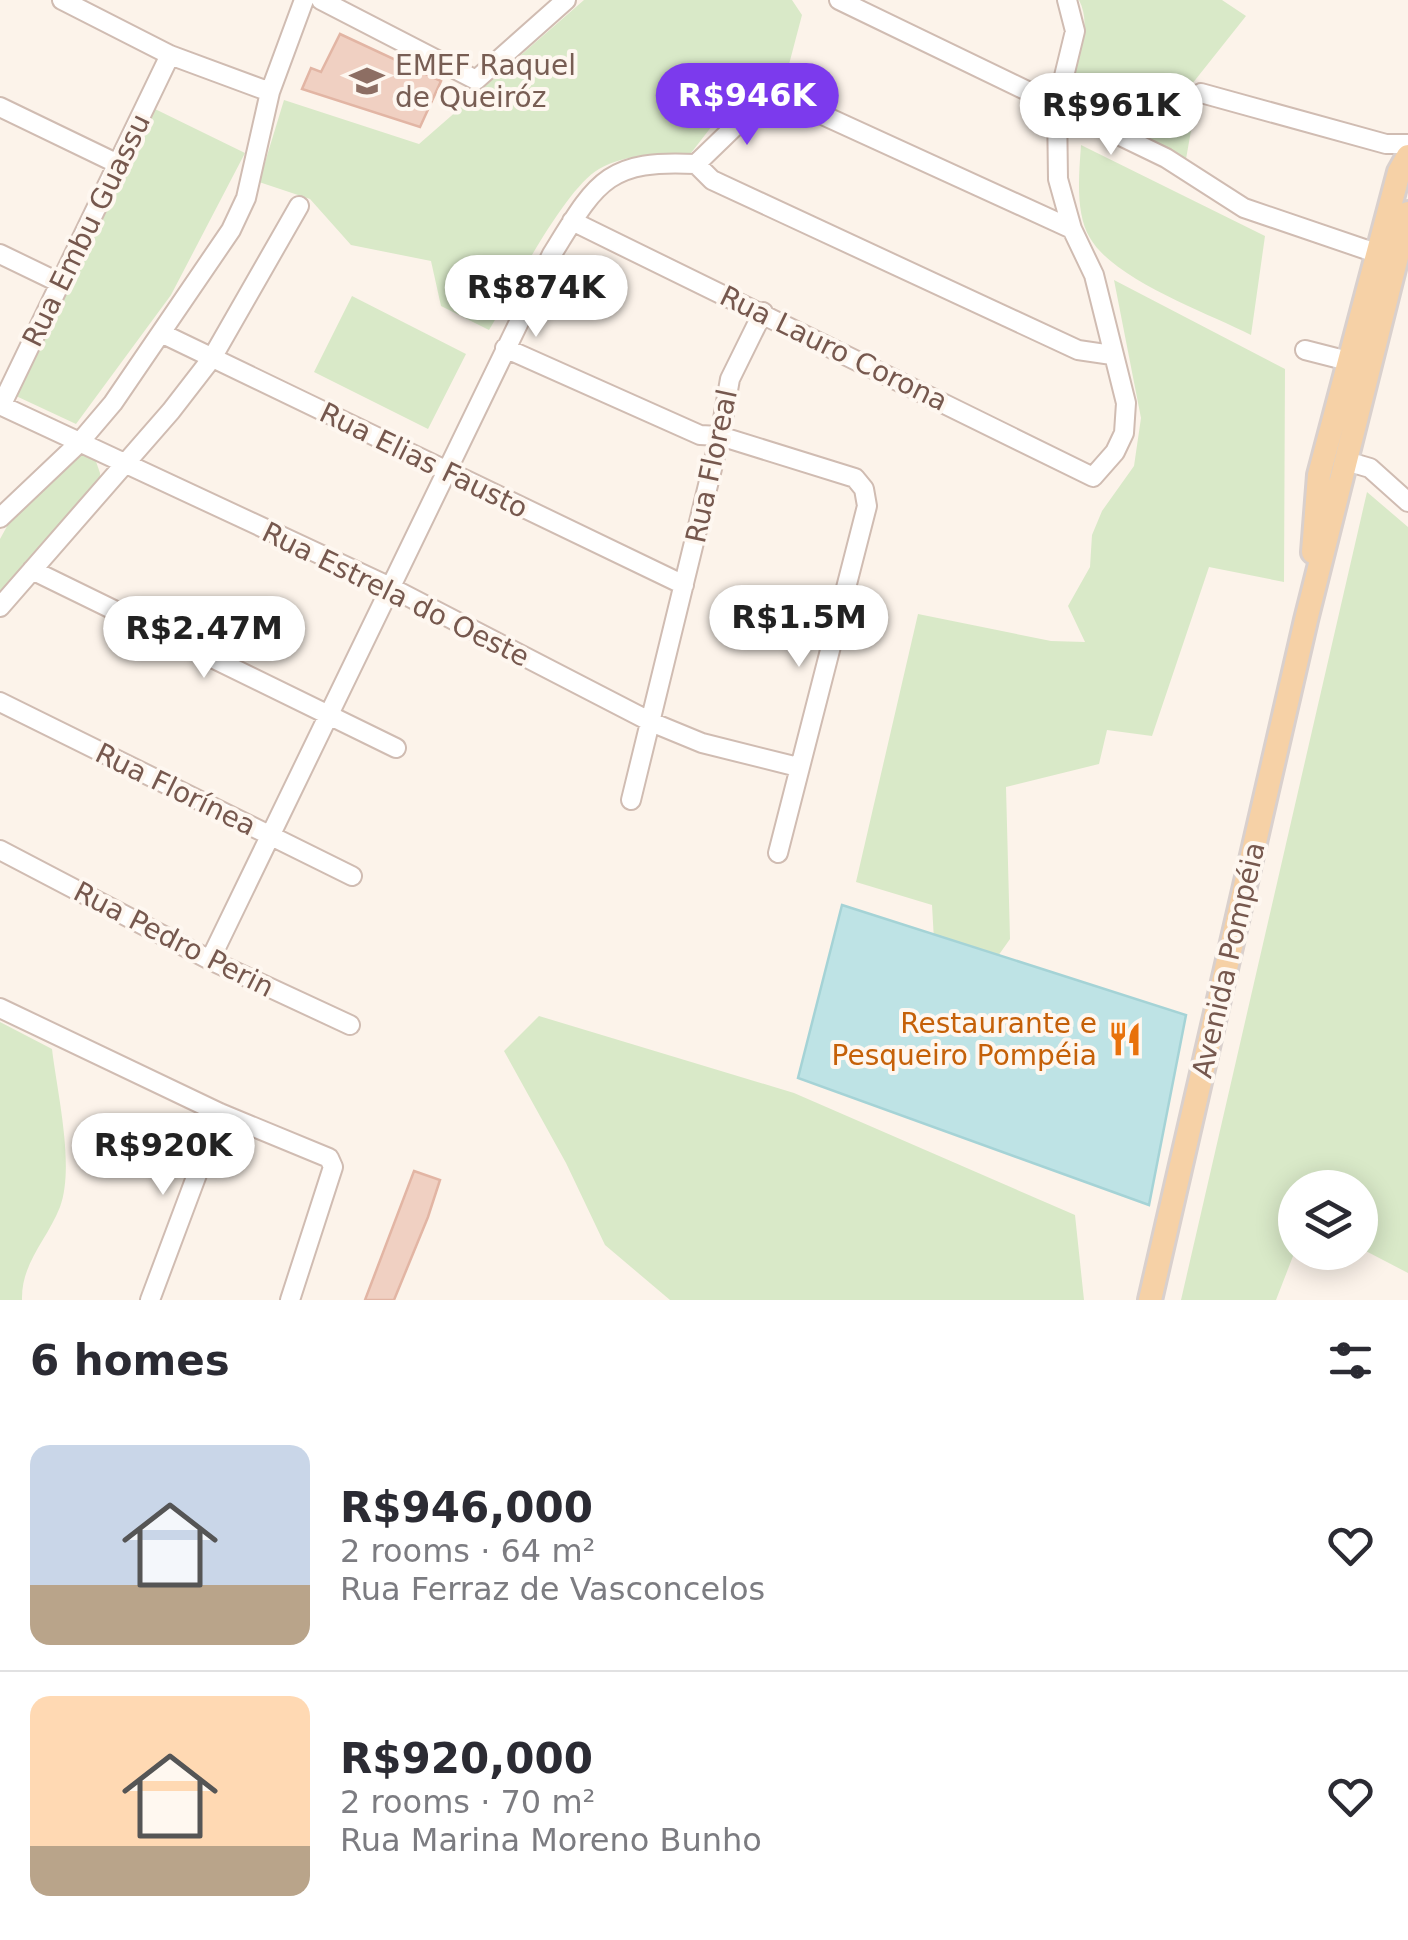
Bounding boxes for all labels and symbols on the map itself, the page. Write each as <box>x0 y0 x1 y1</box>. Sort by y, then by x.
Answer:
place label: EMEF Raquel de Queiróz <box>395 49 576 114</box>
school or university icon: EMEF Raquel de Queiróz <box>348 62 386 100</box>
pin: R$946K <box>666 63 828 148</box>
pin: R$961K <box>1030 73 1192 158</box>
street label: Rua Embu Guassu <box>16 108 157 352</box>
pin: R$874K <box>455 255 617 340</box>
street label: Rua Lauro Corona <box>715 279 953 418</box>
street label: Rua Floreal <box>679 386 744 546</box>
street label: Rua Elias Fausto <box>315 396 533 525</box>
street label: Rua Estrela do Oeste <box>257 515 535 674</box>
pin: R$1.5M <box>718 585 880 670</box>
pin: R$2.47M <box>112 596 296 681</box>
street label: Rua Florínea <box>90 736 261 843</box>
street label: Avenida Pompéia <box>1185 839 1272 1081</box>
street label: Rua Pedro Perin <box>68 875 279 1004</box>
place label: Restaurante e Pesqueiro Pompéia <box>832 1007 1097 1072</box>
restaurant icon: Restaurante e Pesqueiro Pompéia <box>1106 1020 1144 1058</box>
pin: R$920K <box>82 1113 244 1198</box>

